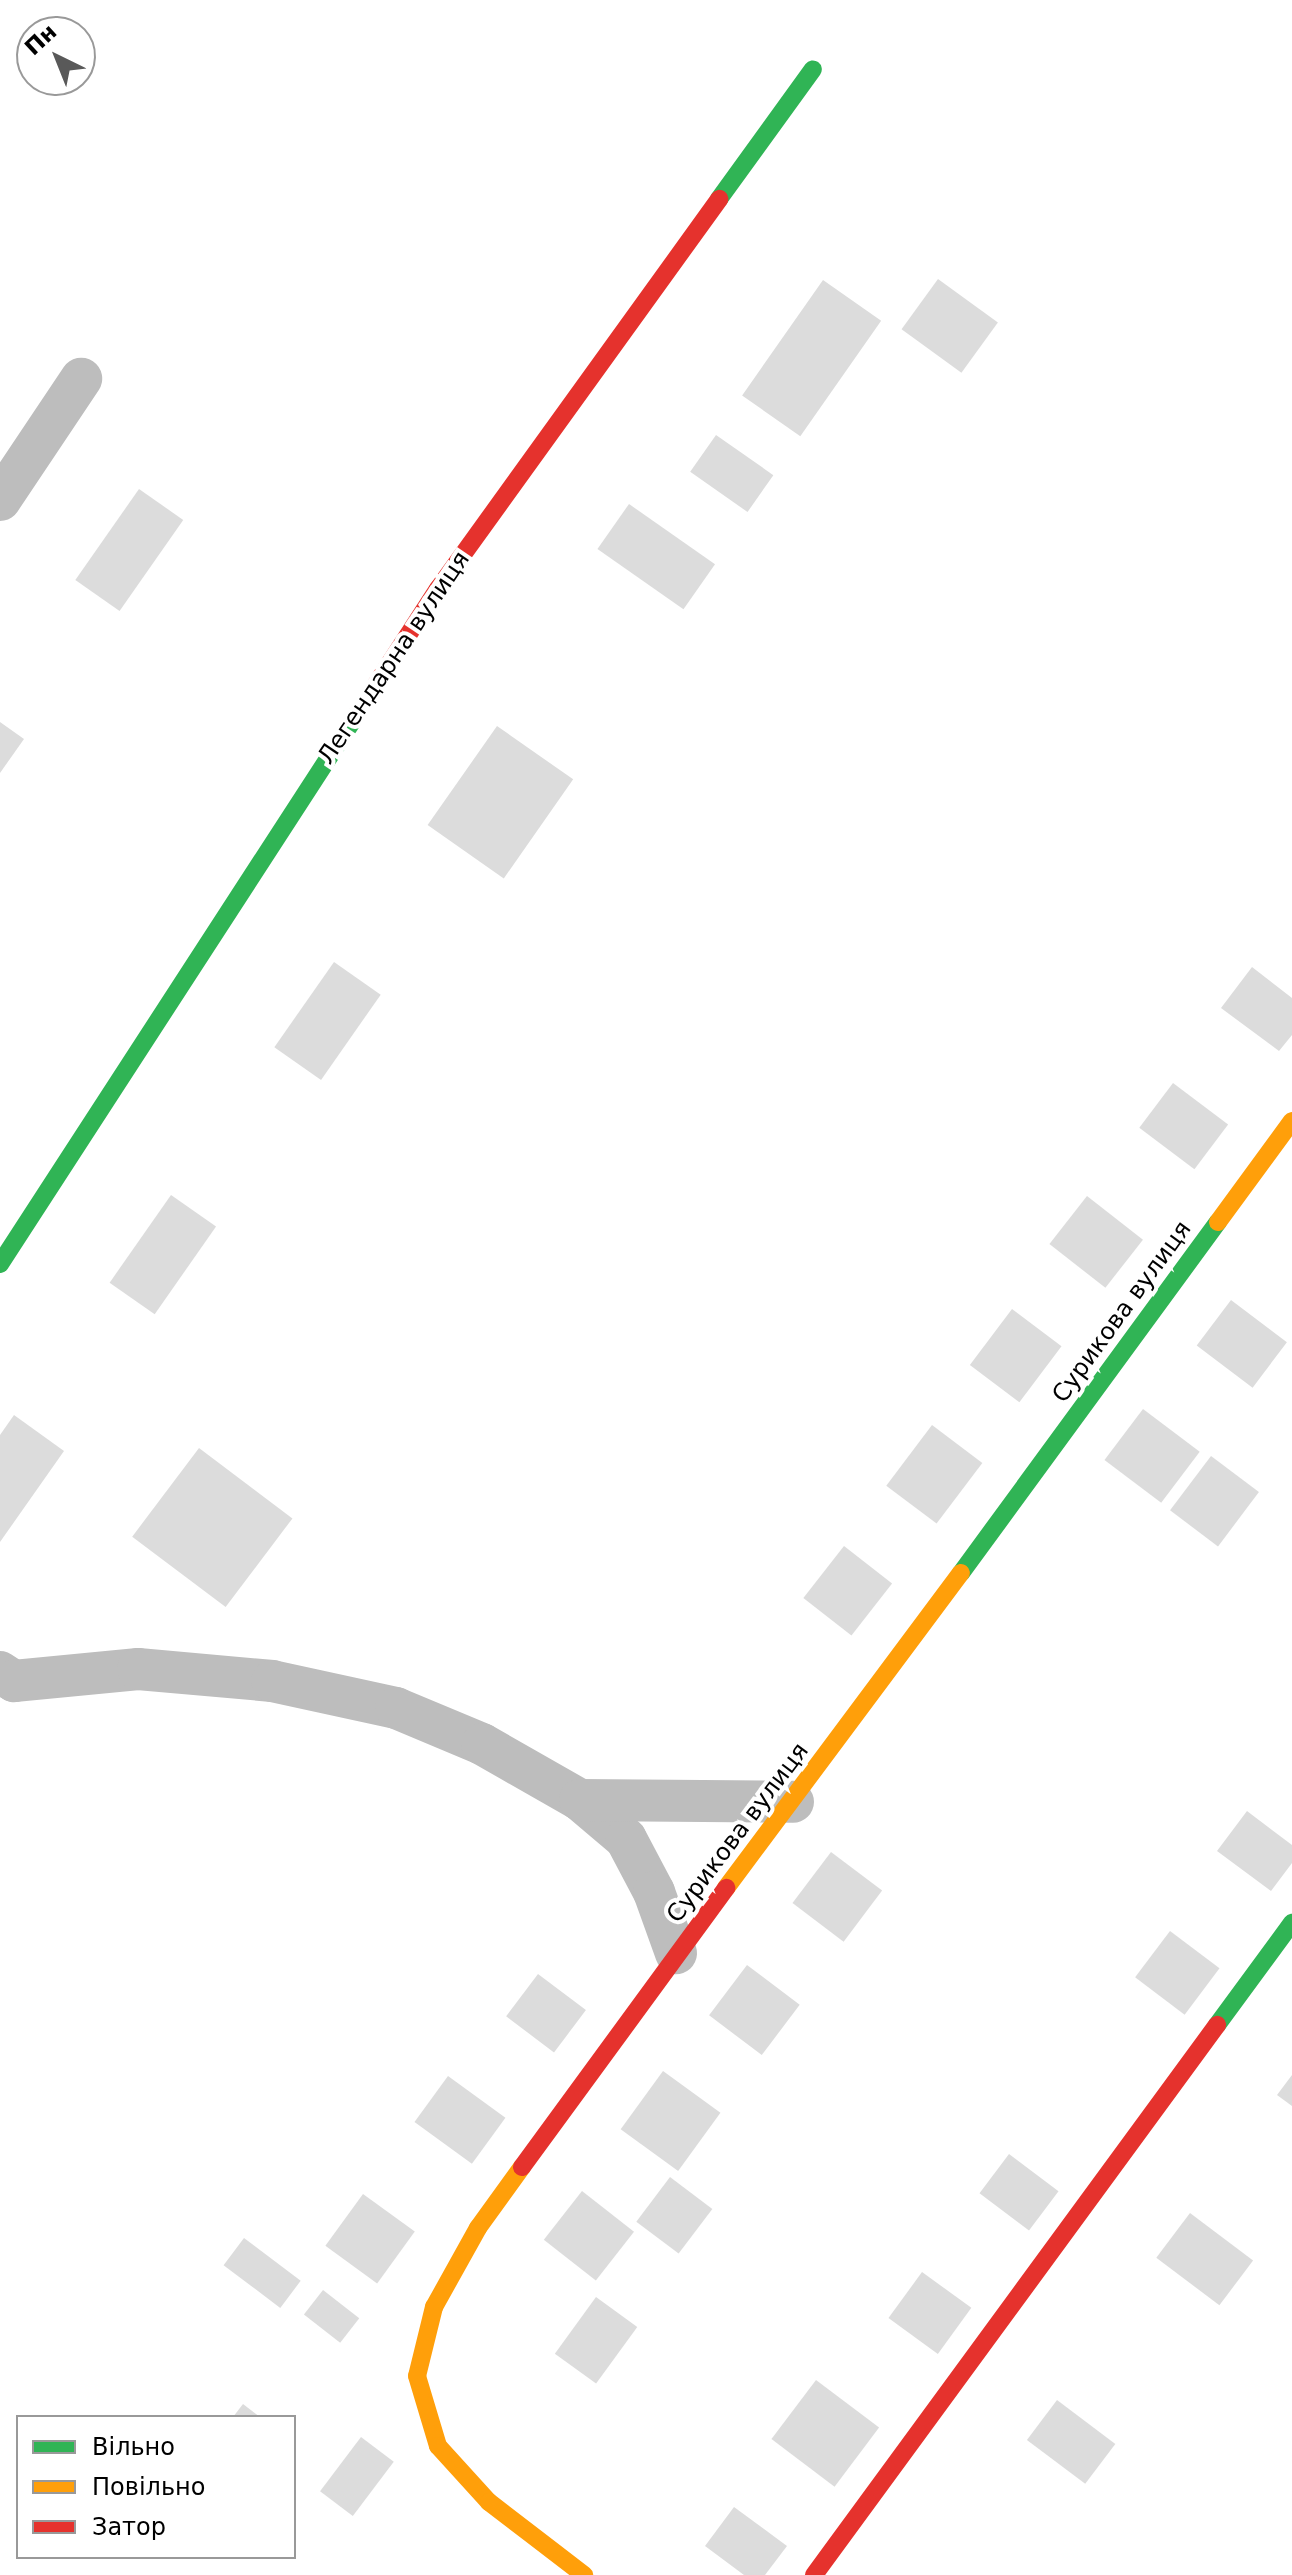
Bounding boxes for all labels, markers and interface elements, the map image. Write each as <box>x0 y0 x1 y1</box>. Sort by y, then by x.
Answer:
north arrow <box>16 16 96 96</box>
text: Пн <box>20 19 61 60</box>
street label: Легендарна вулиця <box>312 546 476 770</box>
street label: Сурикова вулиця <box>1046 1216 1198 1408</box>
street label: Сурикова вулиця <box>661 1737 815 1929</box>
legend <box>16 2415 296 2559</box>
text: Вільно <box>92 2433 175 2461</box>
text: Повільно <box>92 2473 205 2501</box>
text: Затор <box>92 2513 166 2541</box>

